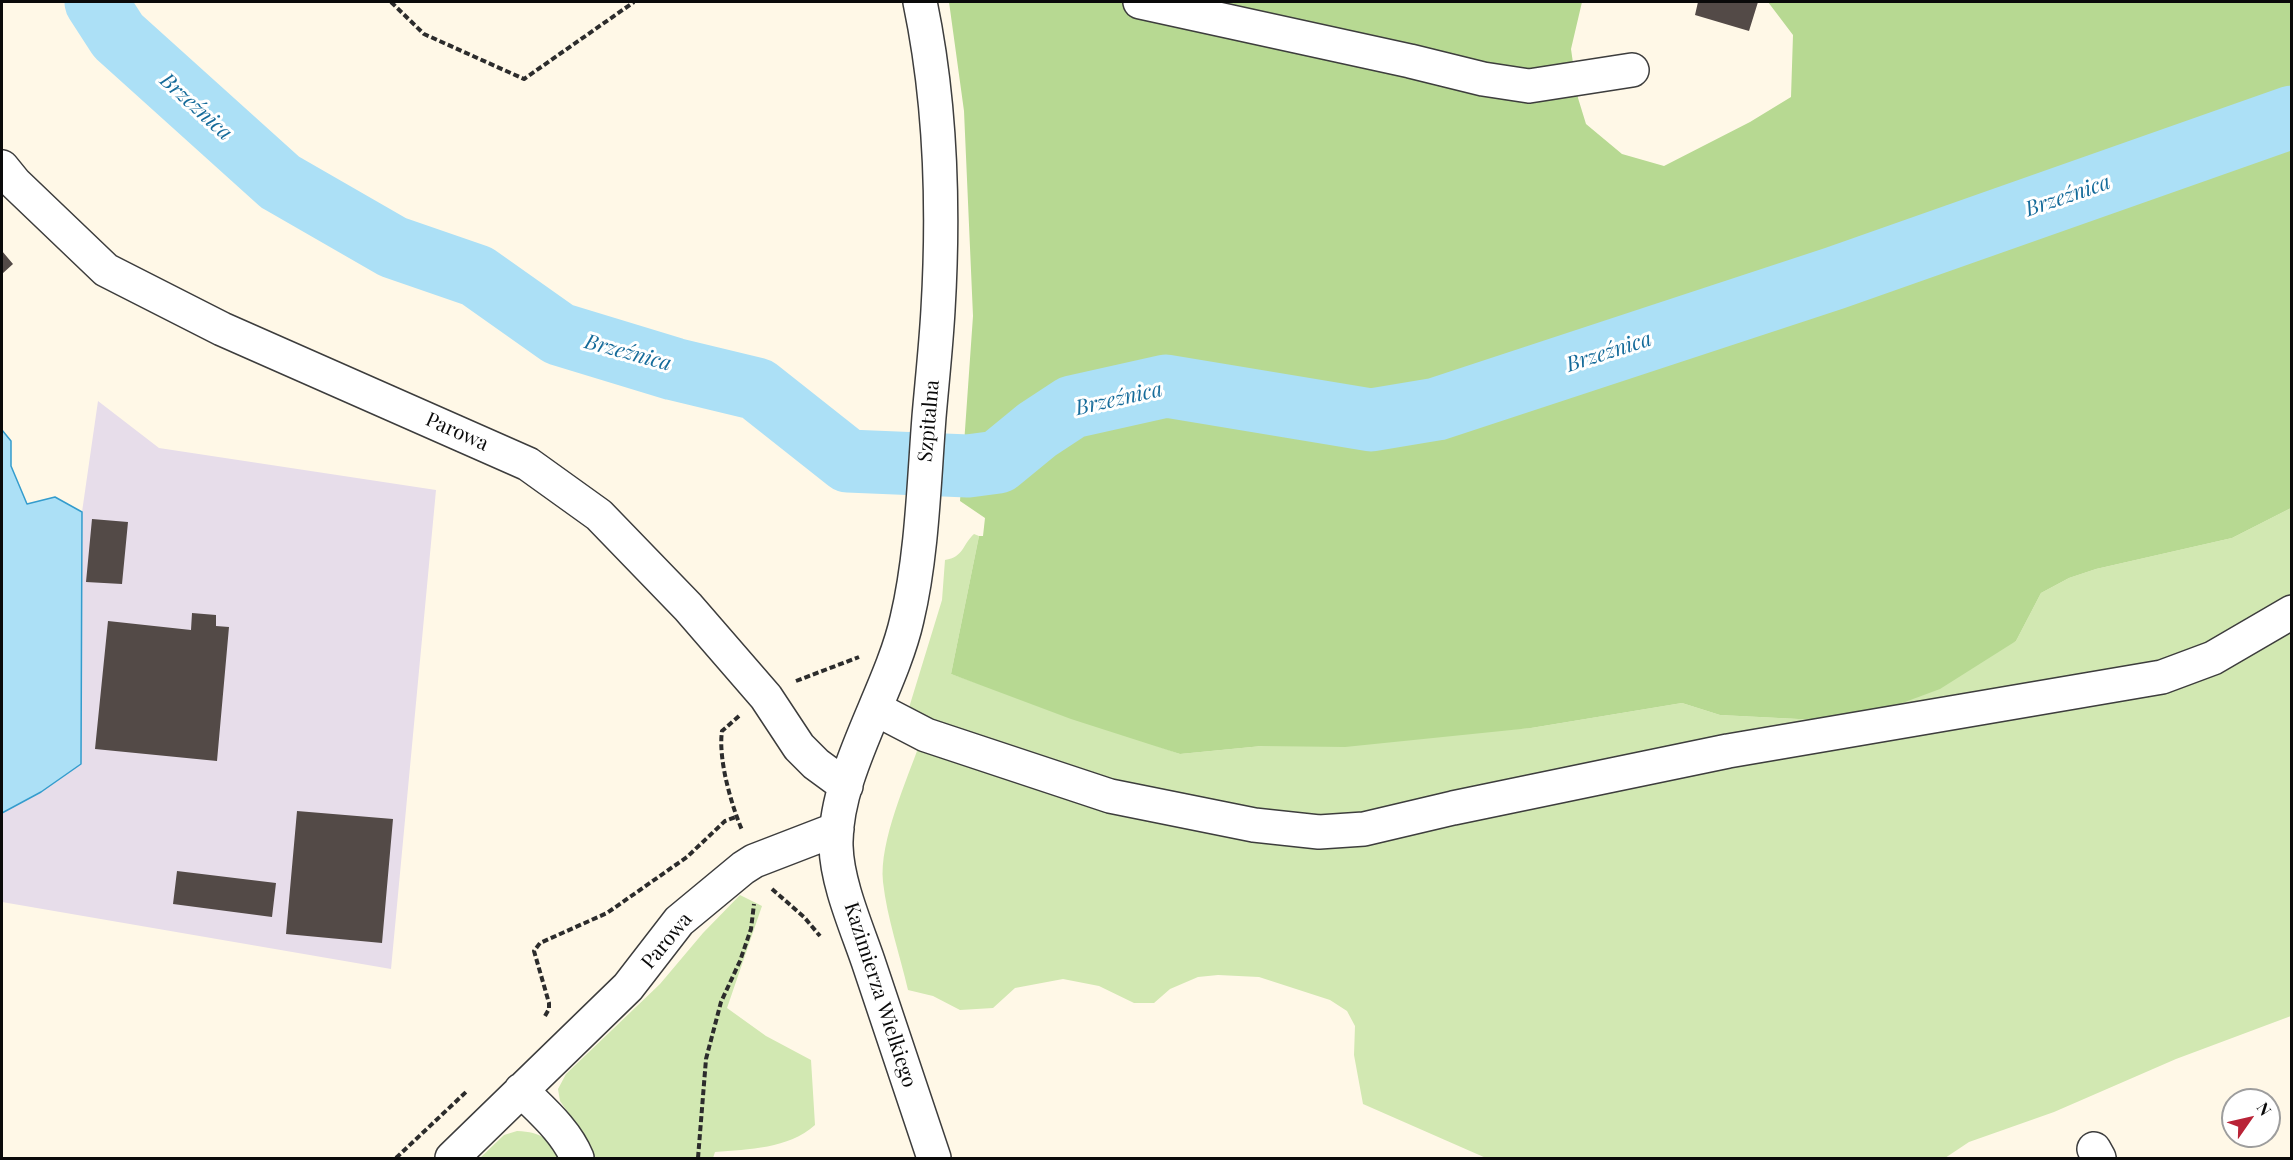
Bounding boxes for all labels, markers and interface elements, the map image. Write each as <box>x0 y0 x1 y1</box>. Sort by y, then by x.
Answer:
water label: Brzeźnica <box>155 68 237 146</box>
water label: Brzeźnica <box>2022 170 2114 222</box>
water label: Brzeźnica <box>1563 326 1655 378</box>
water label: Brzeźnica <box>582 329 674 377</box>
water label: Brzeźnica <box>1073 377 1165 421</box>
street label: Szpitalna <box>913 379 945 463</box>
street label: Parowa <box>422 408 492 456</box>
street label: Kazimierza Wielkiego <box>839 899 921 1091</box>
street label: Parowa <box>637 908 697 974</box>
north arrow <box>2221 1088 2281 1148</box>
text: N <box>2253 1098 2277 1119</box>

